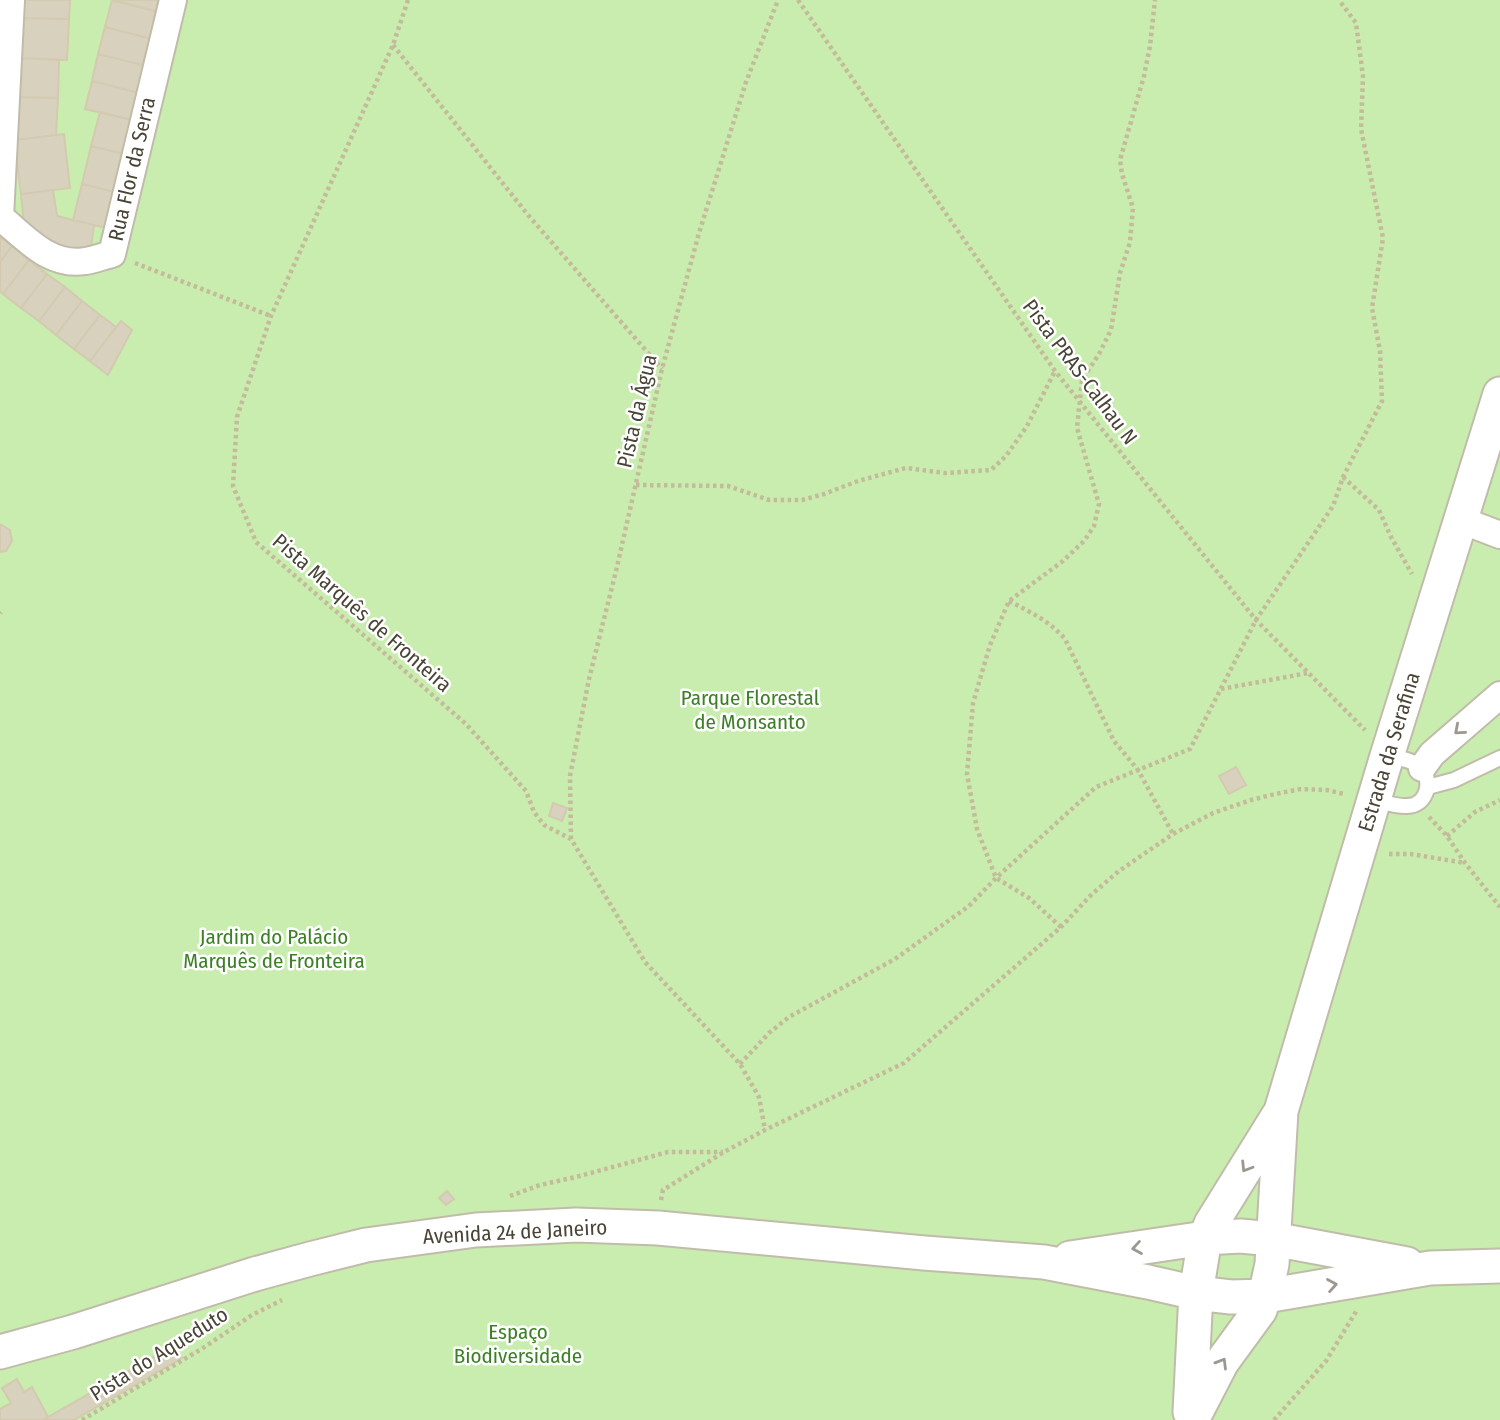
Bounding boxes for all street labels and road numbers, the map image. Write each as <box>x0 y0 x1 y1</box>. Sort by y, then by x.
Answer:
street label: Rua Flor da Serra <box>103 94 161 244</box>
street label: Pista PRAS-Calhau N <box>1017 294 1143 450</box>
street label: Pista da Água <box>611 352 663 470</box>
street label: Pista Marquês de Fronteira <box>267 528 457 698</box>
street label: Estrada da Serafina <box>1352 669 1426 835</box>
street label: Avenida 24 de Janeiro <box>422 1214 608 1250</box>
street label: Pista do Aqueduto <box>85 1301 233 1407</box>

